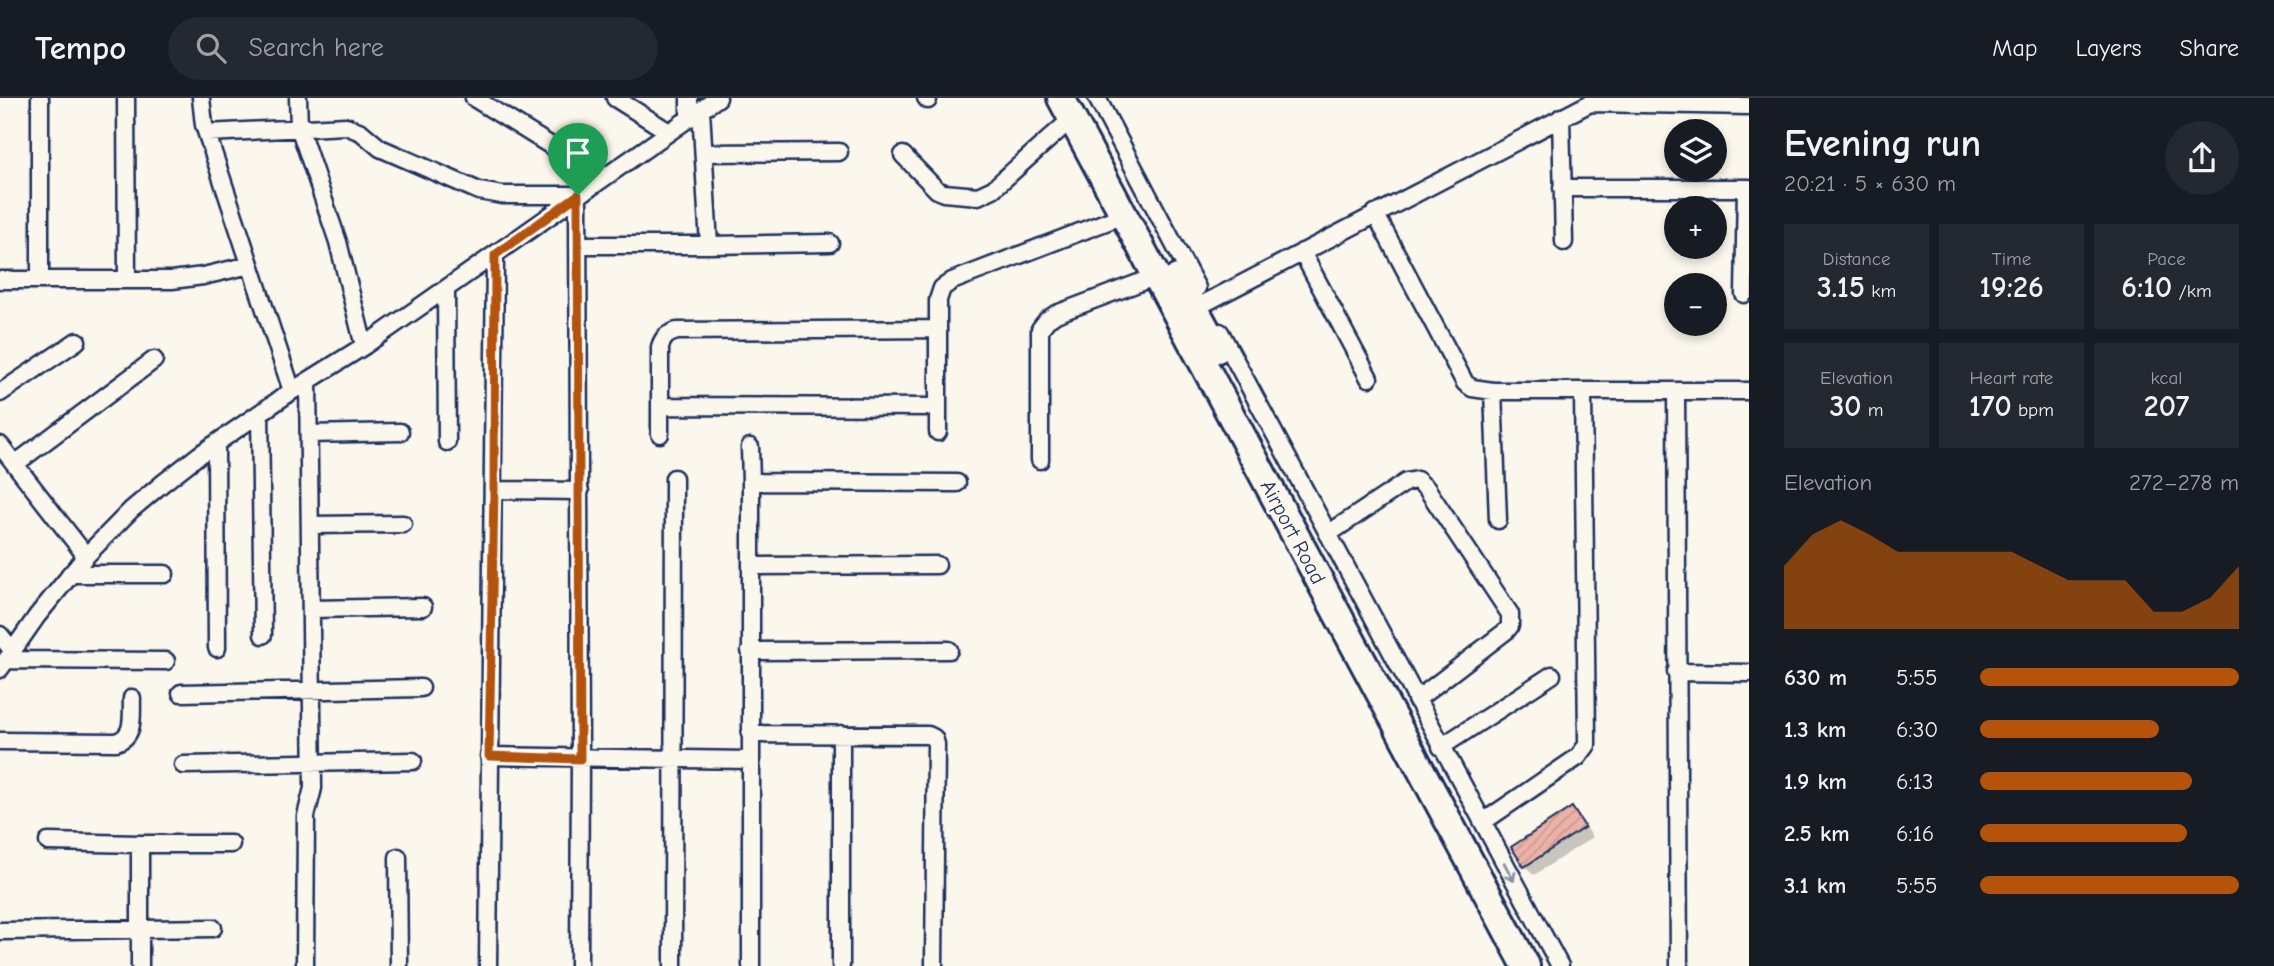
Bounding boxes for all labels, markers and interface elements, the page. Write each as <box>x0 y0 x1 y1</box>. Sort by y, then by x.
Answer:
search box <box>168 17 658 80</box>
text: Tempo <box>35 29 126 67</box>
icon: search <box>192 29 230 67</box>
text: Search here <box>248 33 384 63</box>
text: Map <box>1992 34 2038 62</box>
text: Layers <box>2076 34 2141 62</box>
text: Share <box>2179 34 2239 62</box>
map controls <box>1664 119 1727 336</box>
button: layers <box>1664 119 1727 182</box>
button: share <box>2165 121 2239 195</box>
text: Evening run <box>1784 122 1981 166</box>
pin <box>548 123 608 195</box>
icon: arrive <box>559 134 597 172</box>
text: 20:21 · 5 × 630 m <box>1784 170 1956 197</box>
button: + <box>1664 196 1727 259</box>
text: Distance <box>1822 248 1891 270</box>
text: Time <box>1992 248 2031 270</box>
text: Pace <box>2147 248 2186 270</box>
text: 3.15 <box>1817 270 1865 305</box>
text: 19:26 <box>1979 270 2044 305</box>
text: 6:10 <box>2121 270 2172 305</box>
button: − <box>1664 273 1727 336</box>
text: km <box>1865 280 1896 302</box>
text: /km <box>2172 280 2212 302</box>
text: Elevation <box>1820 367 1893 389</box>
text: Heart rate <box>1970 367 2053 389</box>
text: kcal <box>2151 367 2182 389</box>
text: 30 <box>1829 389 1861 424</box>
text: 170 <box>1969 389 2012 424</box>
text: 207 <box>2144 389 2189 424</box>
text: m <box>1861 399 1884 421</box>
text: bpm <box>2012 399 2054 421</box>
text: Elevation <box>1784 469 1872 496</box>
text: 272–278 m <box>2129 469 2239 496</box>
street label: Airport Road <box>1256 476 1330 588</box>
text: 630 m <box>1784 664 1847 691</box>
text: 5:55 <box>1896 664 1938 691</box>
text: 1.3 km <box>1784 716 1846 743</box>
text: 6:30 <box>1896 716 1938 743</box>
text: 1.9 km <box>1784 768 1847 795</box>
text: 6:13 <box>1896 768 1933 795</box>
text: 2.5 km <box>1784 820 1850 847</box>
text: 6:16 <box>1896 820 1934 847</box>
one-way arrow <box>1503 861 1517 881</box>
text: 3.1 km <box>1784 872 1846 899</box>
text: 5:55 <box>1896 872 1938 899</box>

